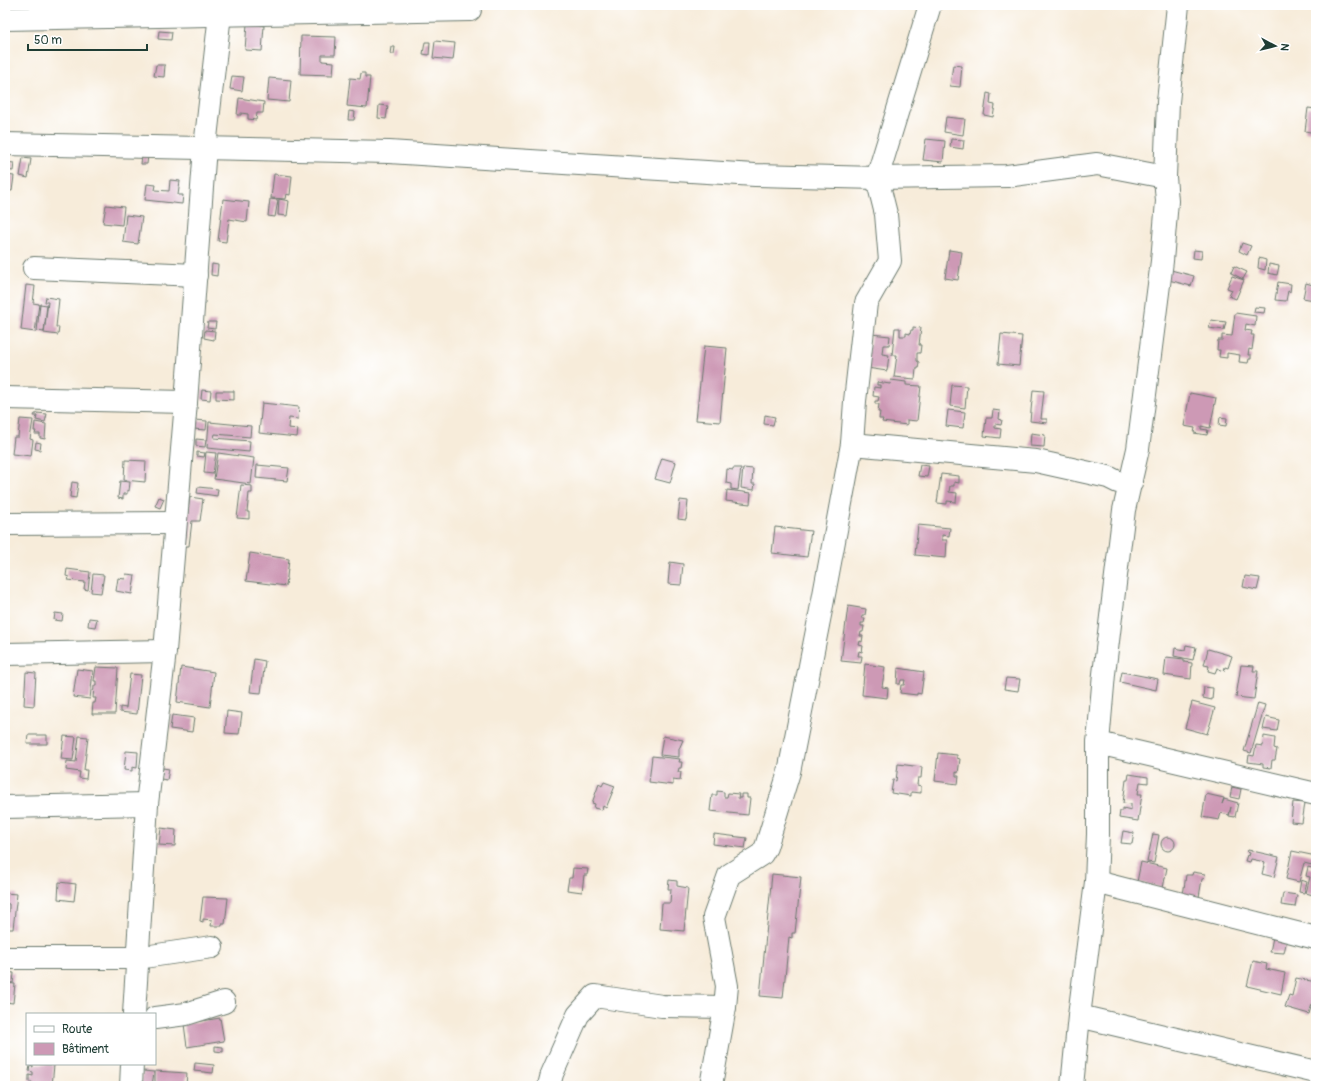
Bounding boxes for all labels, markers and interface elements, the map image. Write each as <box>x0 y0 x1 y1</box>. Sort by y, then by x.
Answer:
scale bar <box>28 26 147 52</box>
north arrow <box>1255 26 1295 66</box>
text: 50 m <box>34 33 62 48</box>
text: N <box>1277 43 1291 52</box>
legend <box>26 1013 156 1065</box>
text: Route <box>62 1022 92 1037</box>
text: Bâtiment <box>62 1042 109 1057</box>

